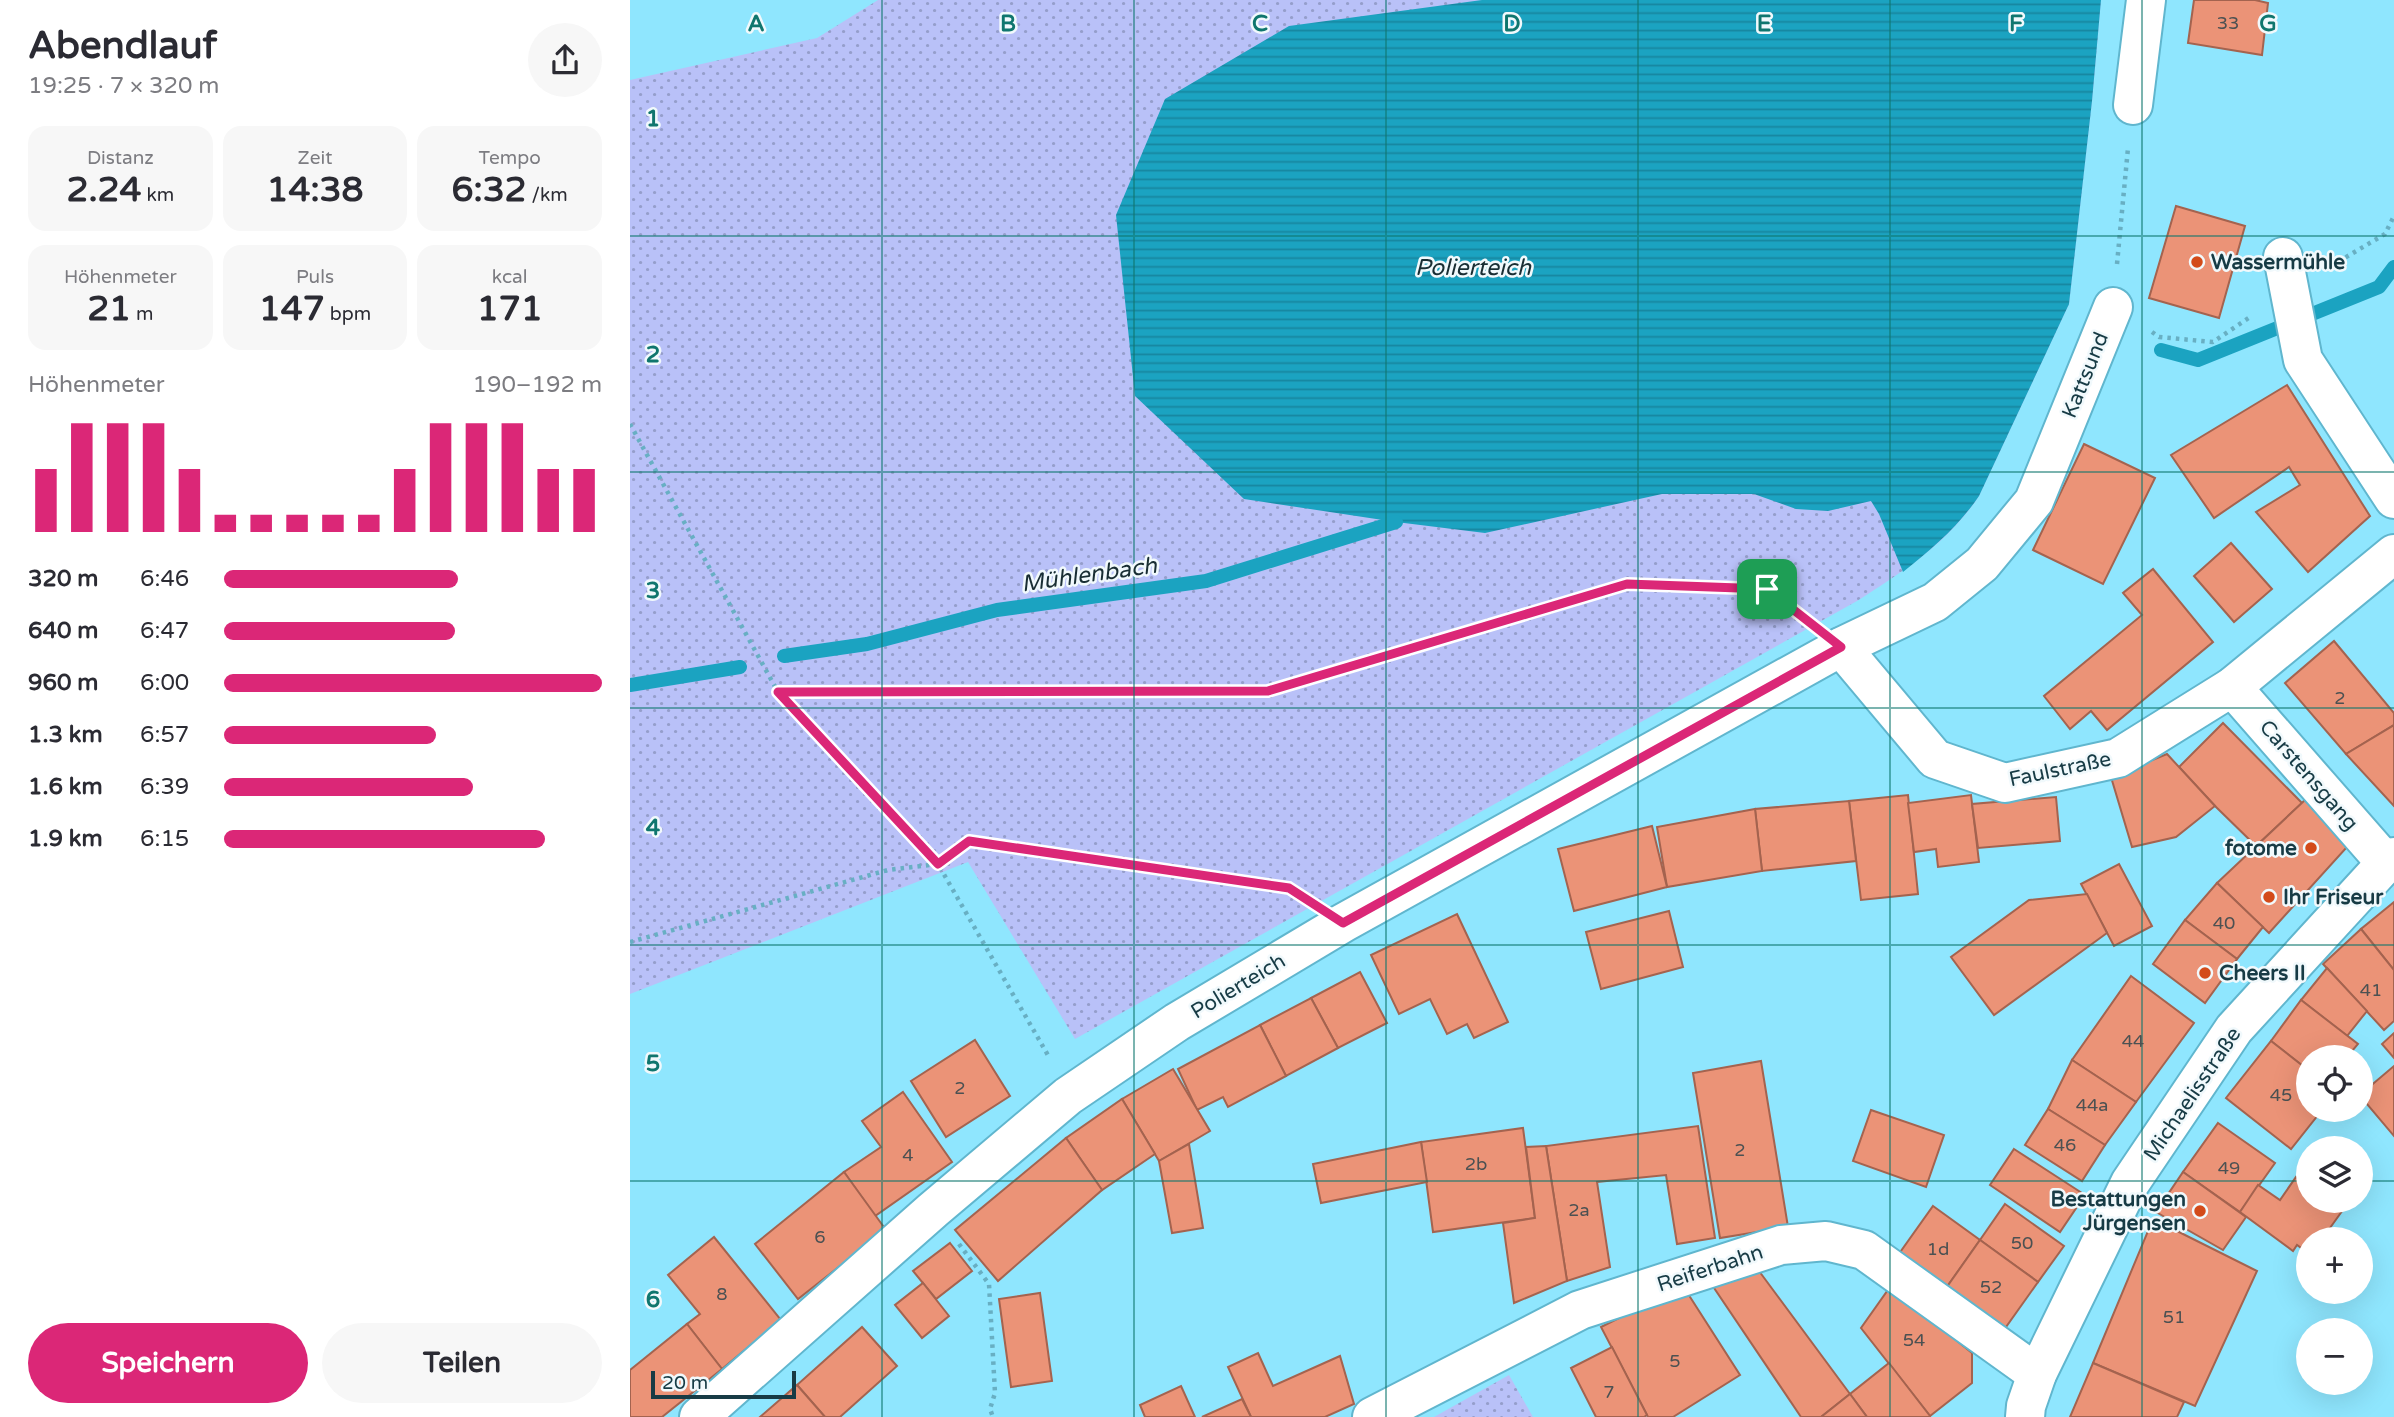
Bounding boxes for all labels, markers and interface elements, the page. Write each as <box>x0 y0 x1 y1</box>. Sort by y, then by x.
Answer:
text: A <box>747 10 765 38</box>
text: B <box>1000 10 1016 38</box>
text: C <box>1252 10 1268 38</box>
text: D <box>1503 10 1521 38</box>
text: E <box>1757 10 1771 38</box>
text: F <box>2009 10 2023 38</box>
text: G <box>2259 10 2277 38</box>
house number: 33 <box>2217 12 2239 34</box>
text: Abendlauf <box>28 23 217 69</box>
button: share <box>528 23 602 97</box>
text: 19:25 · 7 × 320 m <box>28 72 219 100</box>
text: 1 <box>646 105 660 133</box>
text: Distanz <box>87 147 154 169</box>
text: Zeit <box>298 147 332 169</box>
text: Tempo <box>479 147 541 169</box>
text: 2.24 <box>66 169 141 211</box>
text: 14:38 <box>266 169 364 211</box>
text: 6:32 <box>452 169 527 211</box>
text: km <box>141 184 174 206</box>
text: /km <box>527 184 568 206</box>
place label: Wassermühle <box>2211 250 2345 275</box>
water label: Polierteich <box>1415 254 1532 282</box>
marker: Wassermühle <box>2189 254 2205 270</box>
text: Höhenmeter <box>64 266 177 288</box>
text: Puls <box>296 266 334 288</box>
text: kcal <box>492 266 528 288</box>
text: 21 <box>87 288 131 330</box>
text: 147 <box>259 288 325 330</box>
text: 171 <box>477 288 543 330</box>
text: m <box>131 303 154 325</box>
text: bpm <box>325 303 371 325</box>
street label: Kattsund <box>2057 329 2114 422</box>
text: 2 <box>646 341 660 369</box>
text: Höhenmeter <box>28 371 165 399</box>
text: 190–192 m <box>473 371 602 399</box>
water label: Mühlenbach <box>1020 551 1160 598</box>
pin <box>1737 559 1797 619</box>
text: 320 m <box>28 565 98 593</box>
text: 6:46 <box>140 565 189 593</box>
icon: arrive <box>1748 570 1786 608</box>
text: 3 <box>646 577 660 605</box>
text: 640 m <box>28 617 98 645</box>
text: 6:47 <box>140 617 189 645</box>
text: 960 m <box>28 669 98 697</box>
text: 6:00 <box>140 669 189 697</box>
house number: 2 <box>2334 687 2346 709</box>
street label: Carstensgang <box>2254 715 2363 836</box>
text: 1.3 km <box>28 721 103 749</box>
text: 6:57 <box>140 721 189 749</box>
street label: Faulstraße <box>2007 746 2113 792</box>
text: 1.6 km <box>28 773 103 801</box>
text: 6:39 <box>140 773 189 801</box>
text: 4 <box>646 814 661 842</box>
text: 1.9 km <box>28 825 103 853</box>
text: 6:15 <box>140 825 189 853</box>
place label: fotome <box>2225 836 2297 861</box>
marker: fotome <box>2303 840 2319 856</box>
place label: Ihr Friseur <box>2283 885 2384 910</box>
marker: Ihr Friseur <box>2261 889 2277 905</box>
house number: 40 <box>2213 912 2235 934</box>
street label: Polierteich <box>1186 948 1290 1024</box>
place label: Cheers II <box>2219 961 2306 986</box>
marker: Cheers II <box>2197 965 2213 981</box>
house number: 41 <box>2360 979 2382 1001</box>
street label: Michaelisstraße <box>2138 1023 2246 1166</box>
house number: 44 <box>2122 1030 2144 1052</box>
map controls <box>2296 1045 2373 1395</box>
button: locate <box>2296 1045 2373 1122</box>
text: 5 <box>646 1050 660 1078</box>
house number: 2 <box>954 1077 966 1099</box>
house number: 45 <box>2270 1084 2292 1106</box>
house number: 44a <box>2076 1094 2108 1116</box>
house number: 46 <box>2054 1134 2076 1156</box>
button: layers <box>2296 1136 2373 1213</box>
house number: 2 <box>1734 1139 1746 1161</box>
house number: 4 <box>902 1144 914 1166</box>
house number: 2b <box>1465 1153 1487 1175</box>
house number: 49 <box>2218 1157 2240 1179</box>
place label: Bestattungen Jürgensen <box>2051 1187 2186 1236</box>
house number: 2a <box>1568 1199 1590 1221</box>
marker: Bestattungen Jürgensen <box>2192 1203 2208 1219</box>
house number: 6 <box>814 1226 826 1248</box>
button: + <box>2296 1227 2373 1304</box>
house number: 50 <box>2011 1232 2033 1254</box>
house number: 1d <box>1927 1238 1949 1260</box>
street label: Reiferbahn <box>1654 1240 1766 1297</box>
house number: 52 <box>1980 1276 2002 1298</box>
house number: 8 <box>716 1283 728 1305</box>
text: 6 <box>646 1286 660 1314</box>
house number: 51 <box>2163 1306 2185 1328</box>
button: − <box>2296 1318 2373 1395</box>
button: Speichern <box>28 1323 308 1403</box>
button: Teilen <box>322 1323 602 1403</box>
house number: 54 <box>1903 1329 1925 1351</box>
house number: 5 <box>1669 1350 1681 1372</box>
scale bar <box>651 1368 796 1400</box>
text: 20 m <box>662 1372 708 1394</box>
house number: 7 <box>1603 1381 1615 1403</box>

